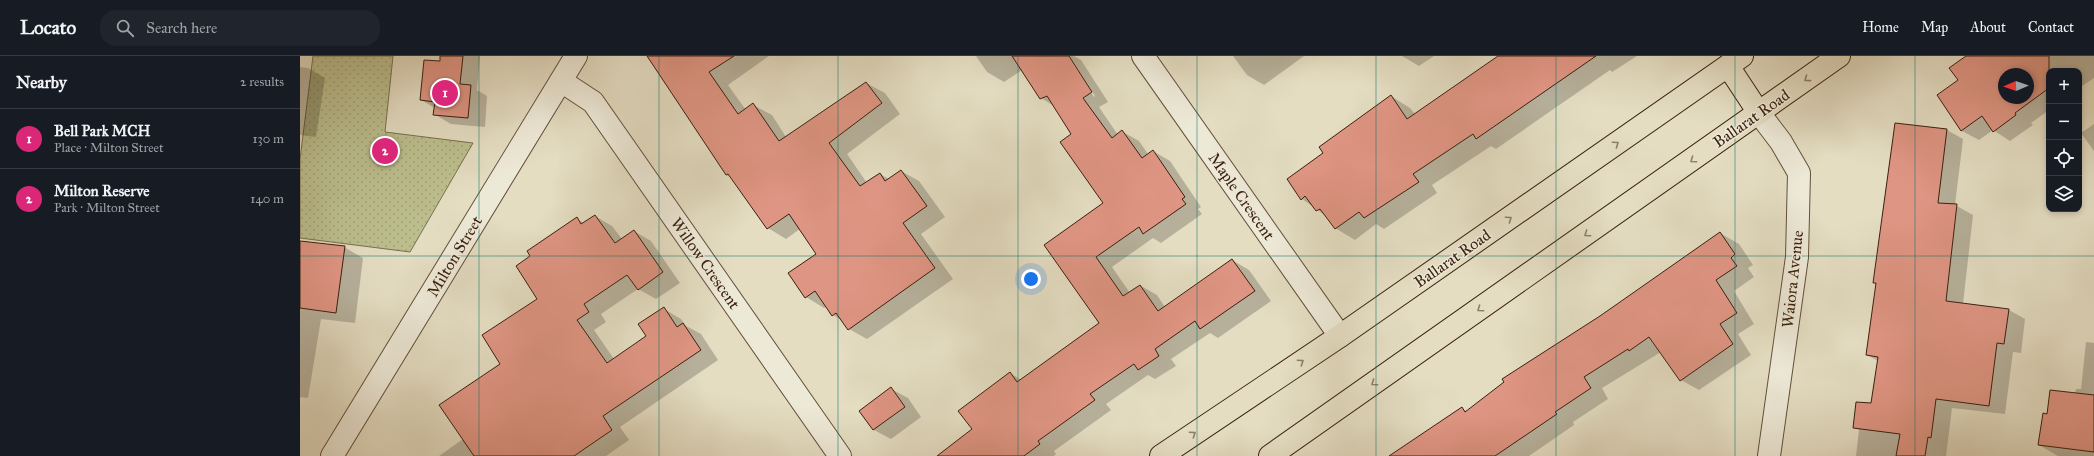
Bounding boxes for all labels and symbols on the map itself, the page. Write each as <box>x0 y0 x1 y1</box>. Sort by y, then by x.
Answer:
north arrow <box>1998 68 2034 104</box>
one-way arrow <box>1804 74 1811 82</box>
pin: 1 <box>432 78 458 108</box>
street label: Ballarat Road <box>1710 85 1793 152</box>
pin: 2 <box>372 136 398 166</box>
one-way arrow <box>1611 142 1618 149</box>
street label: Maple Crescent <box>1204 149 1279 244</box>
one-way arrow <box>1690 155 1697 163</box>
street label: Milton Street <box>423 212 486 300</box>
street label: Willow Crescent <box>667 214 744 313</box>
one-way arrow <box>1505 216 1512 224</box>
street label: Ballarat Road <box>1411 225 1494 292</box>
one-way arrow <box>1584 229 1591 236</box>
street label: Waiora Avenue <box>1778 229 1807 329</box>
your location <box>1021 269 1041 289</box>
one-way arrow <box>1477 304 1484 312</box>
one-way arrow <box>1297 359 1304 367</box>
one-way arrow <box>1371 379 1378 386</box>
one-way arrow <box>1189 431 1196 439</box>

